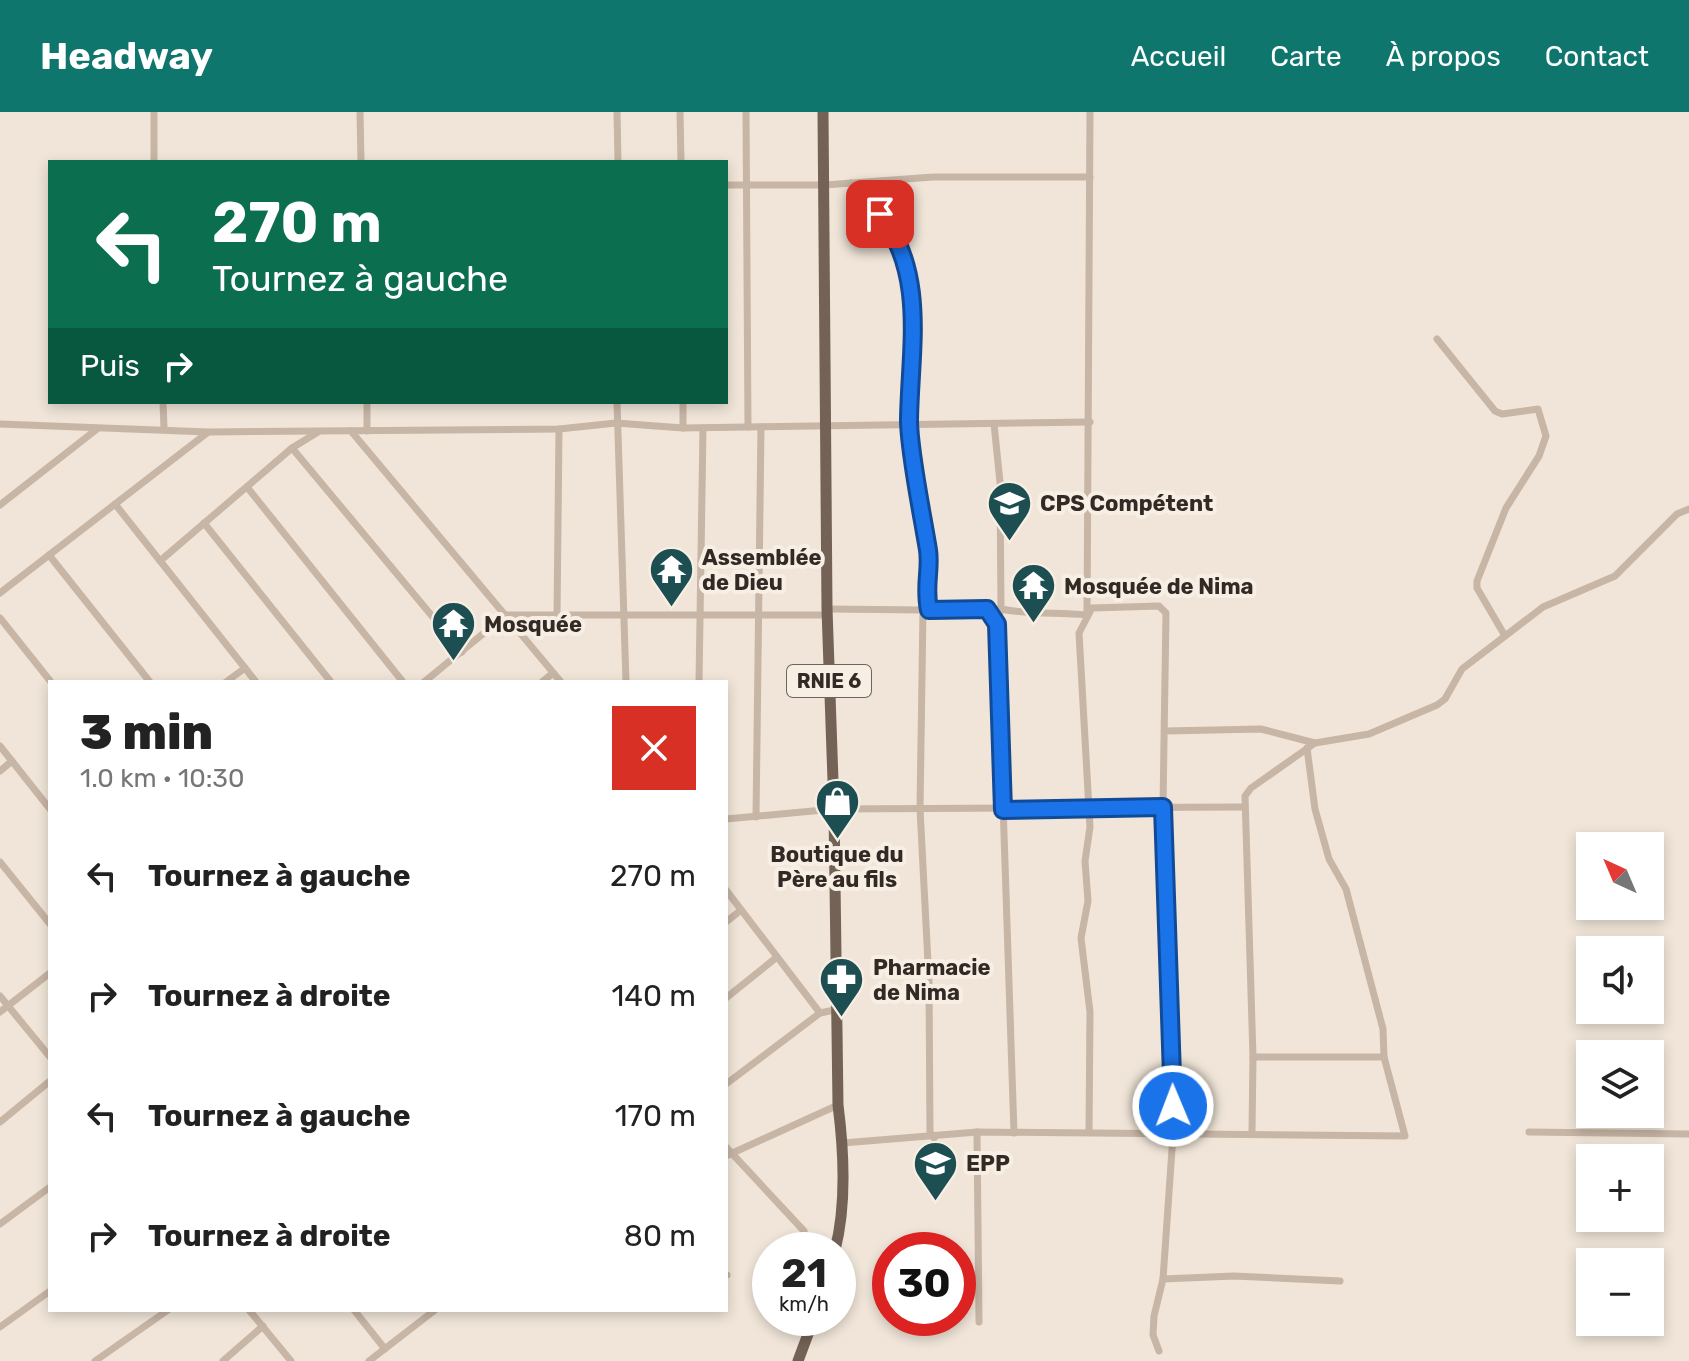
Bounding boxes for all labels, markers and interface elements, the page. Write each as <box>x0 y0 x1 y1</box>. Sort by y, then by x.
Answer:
text: Headway <box>40 33 213 79</box>
text: Accueil <box>1131 40 1226 73</box>
text: Carte <box>1270 40 1342 73</box>
text: À propos <box>1386 40 1501 73</box>
text: Contact <box>1545 40 1649 73</box>
pin <box>846 180 914 248</box>
text: 270 m <box>212 190 382 256</box>
icon: left <box>80 192 184 296</box>
icon: arrive <box>858 192 902 236</box>
text: Tournez à gauche <box>212 257 508 300</box>
icon: right <box>156 344 200 388</box>
text: Puis <box>80 348 140 384</box>
school or university icon: CPS Compétent <box>985 479 1033 542</box>
place label: CPS Compétent <box>1040 490 1213 517</box>
place label: Assemblée de Dieu <box>702 544 822 596</box>
temple icon: Assemblée de Dieu <box>647 546 695 609</box>
temple icon: Mosquée de Nima <box>1009 562 1057 625</box>
place label: Mosquée de Nima <box>1064 573 1254 600</box>
temple icon: Mosquée <box>429 600 477 663</box>
place label: Mosquée <box>484 611 582 638</box>
road number: RNIE 6 <box>787 665 871 697</box>
text: 3 min <box>80 704 213 761</box>
button: close <box>612 706 696 790</box>
text: 1.0 km · 10:30 <box>80 763 244 794</box>
shop icon: Boutique du Père au fils <box>813 777 861 840</box>
north arrow <box>1576 832 1664 920</box>
map controls <box>1576 832 1664 1336</box>
place label: Boutique du Père au fils <box>770 841 904 893</box>
icon: left <box>80 854 124 898</box>
text: Tournez à gauche <box>148 858 411 894</box>
text: 270 m <box>610 858 696 894</box>
button: sound <box>1576 936 1664 1024</box>
place label: Pharmacie de Nima <box>873 954 991 1006</box>
pharmacy icon: Pharmacie de Nima <box>818 956 866 1019</box>
icon: right <box>80 974 124 1018</box>
text: Tournez à droite <box>148 978 391 1014</box>
text: 140 m <box>611 978 696 1014</box>
button: layers <box>1576 1040 1664 1128</box>
position arrow <box>1131 1064 1215 1148</box>
icon: left <box>80 1094 124 1138</box>
text: Tournez à gauche <box>148 1098 411 1134</box>
text: 170 m <box>615 1098 696 1134</box>
school or university icon: EPP <box>911 1139 959 1202</box>
button: + <box>1576 1144 1664 1232</box>
place label: EPP <box>966 1150 1010 1177</box>
icon: right <box>80 1214 124 1258</box>
text: Tournez à droite <box>148 1218 391 1254</box>
text: 80 m <box>624 1218 696 1254</box>
speed limit sign: 30 <box>872 1232 976 1336</box>
button: − <box>1576 1248 1664 1336</box>
text: 21 <box>781 1250 827 1297</box>
text: km/h <box>779 1292 829 1316</box>

